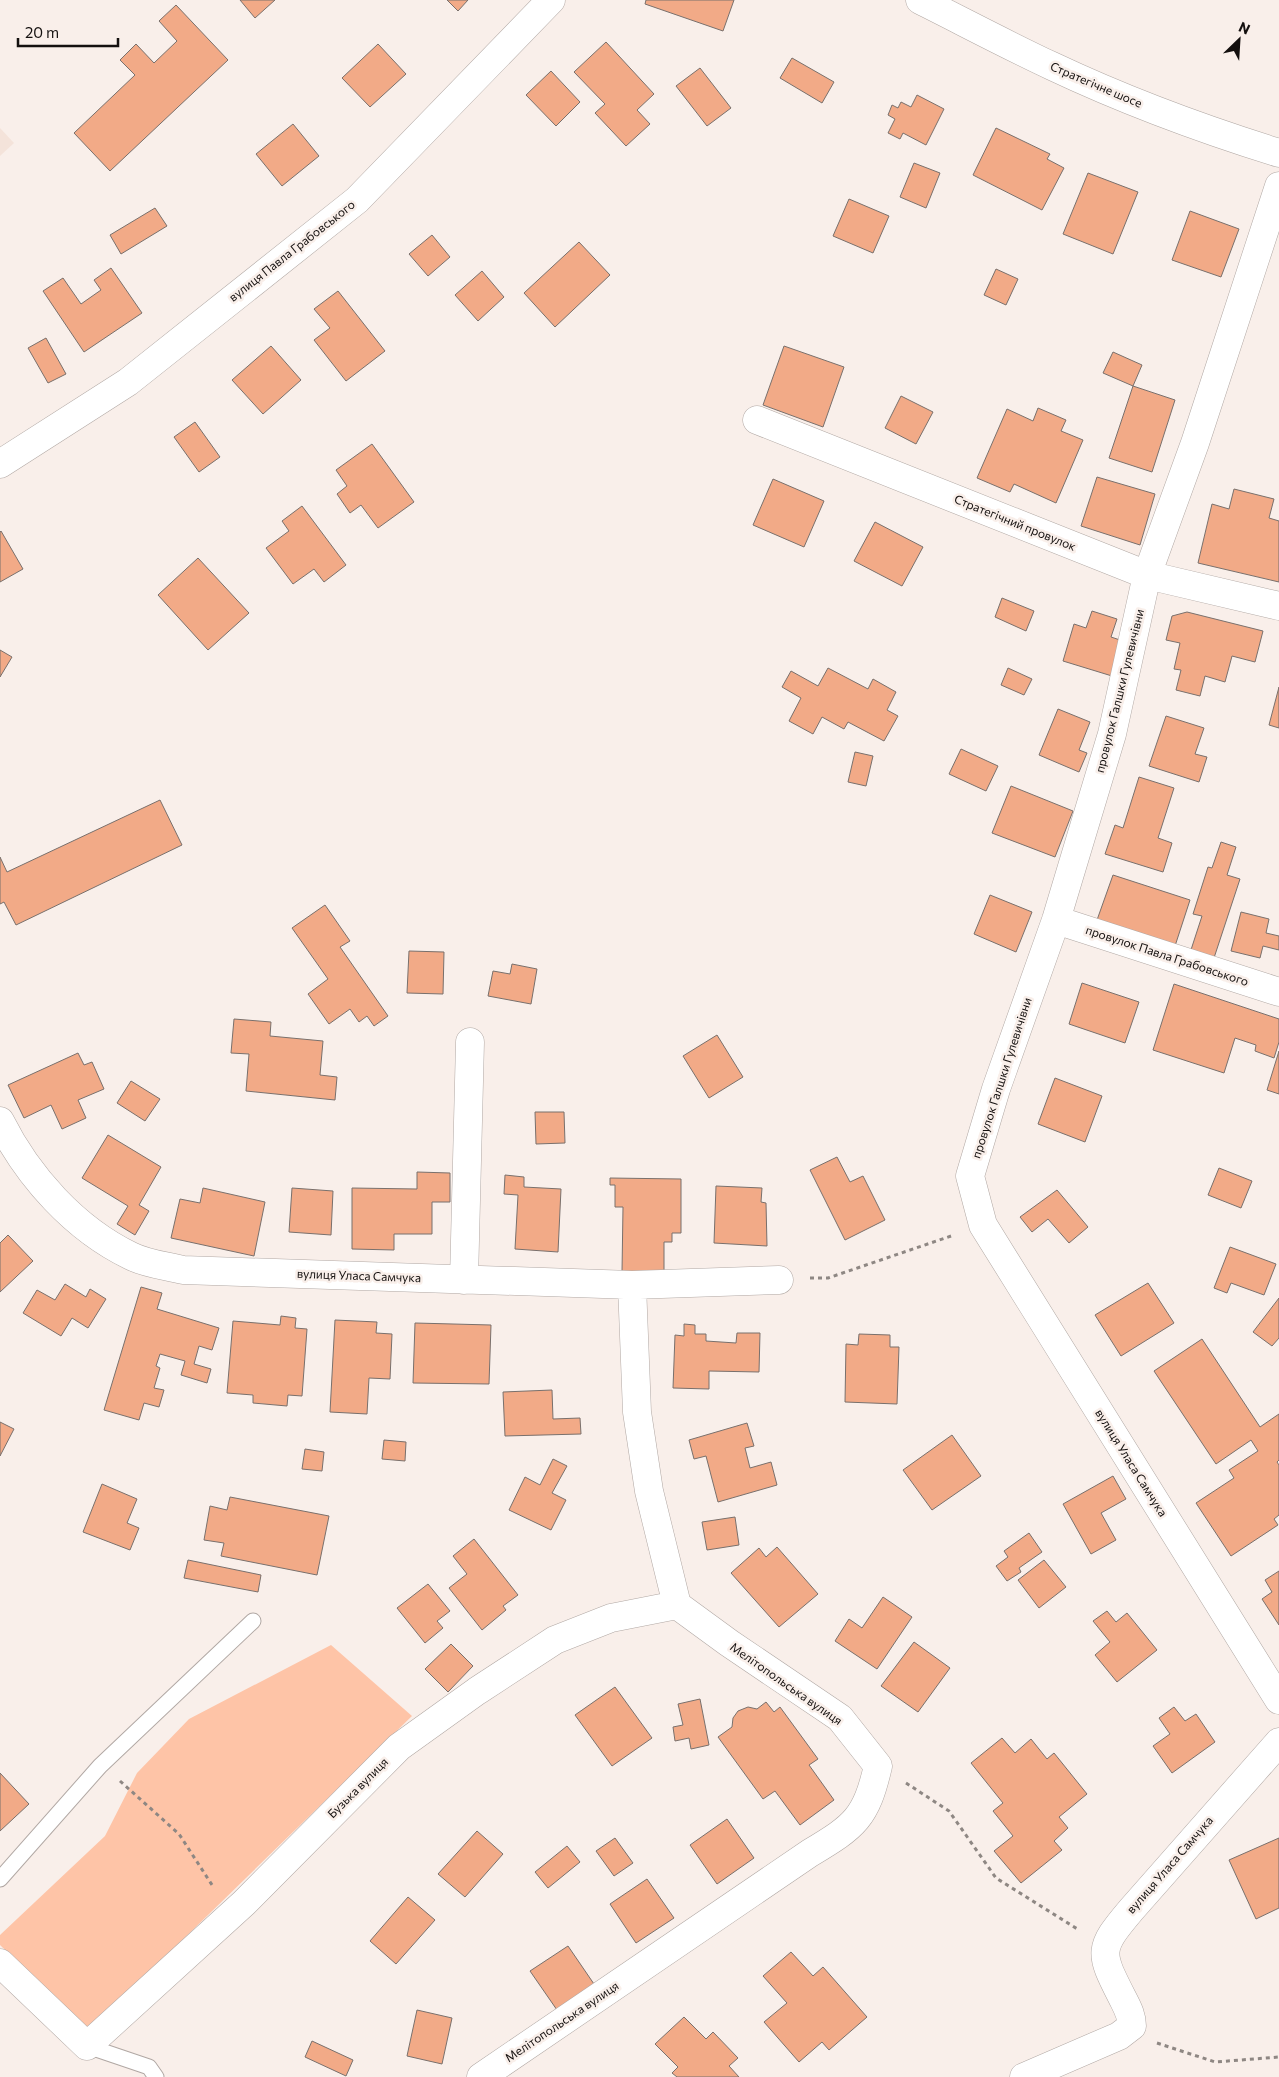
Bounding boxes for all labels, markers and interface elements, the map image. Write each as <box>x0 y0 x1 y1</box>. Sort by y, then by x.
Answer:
scale bar <box>18 15 118 47</box>
north arrow <box>1214 15 1264 65</box>
text: N <box>1236 18 1253 38</box>
text: 20 m <box>25 23 59 41</box>
street label: Стратегічне шосе <box>1048 58 1144 110</box>
street label: вулиця Павла Грабовського <box>226 197 357 304</box>
street label: Стратегічний провулок <box>952 491 1079 553</box>
street label: провулок Галшки Гулевичівни <box>1092 607 1146 774</box>
street label: провулок Павла Грабовського <box>1084 922 1251 988</box>
street label: провулок Галшки Гулевичівни <box>968 995 1034 1160</box>
street label: вулиця Уласа Самчука <box>297 1266 421 1284</box>
street label: вулиця Уласа Самчука <box>1093 1406 1171 1519</box>
street label: Мелітопольська вулиця <box>728 1639 845 1727</box>
street label: Бузька вулиця <box>324 1754 390 1820</box>
street label: вулиця Уласа Самчука <box>1123 1813 1215 1916</box>
street label: Мелітопольська вулиця <box>502 1978 621 2064</box>

